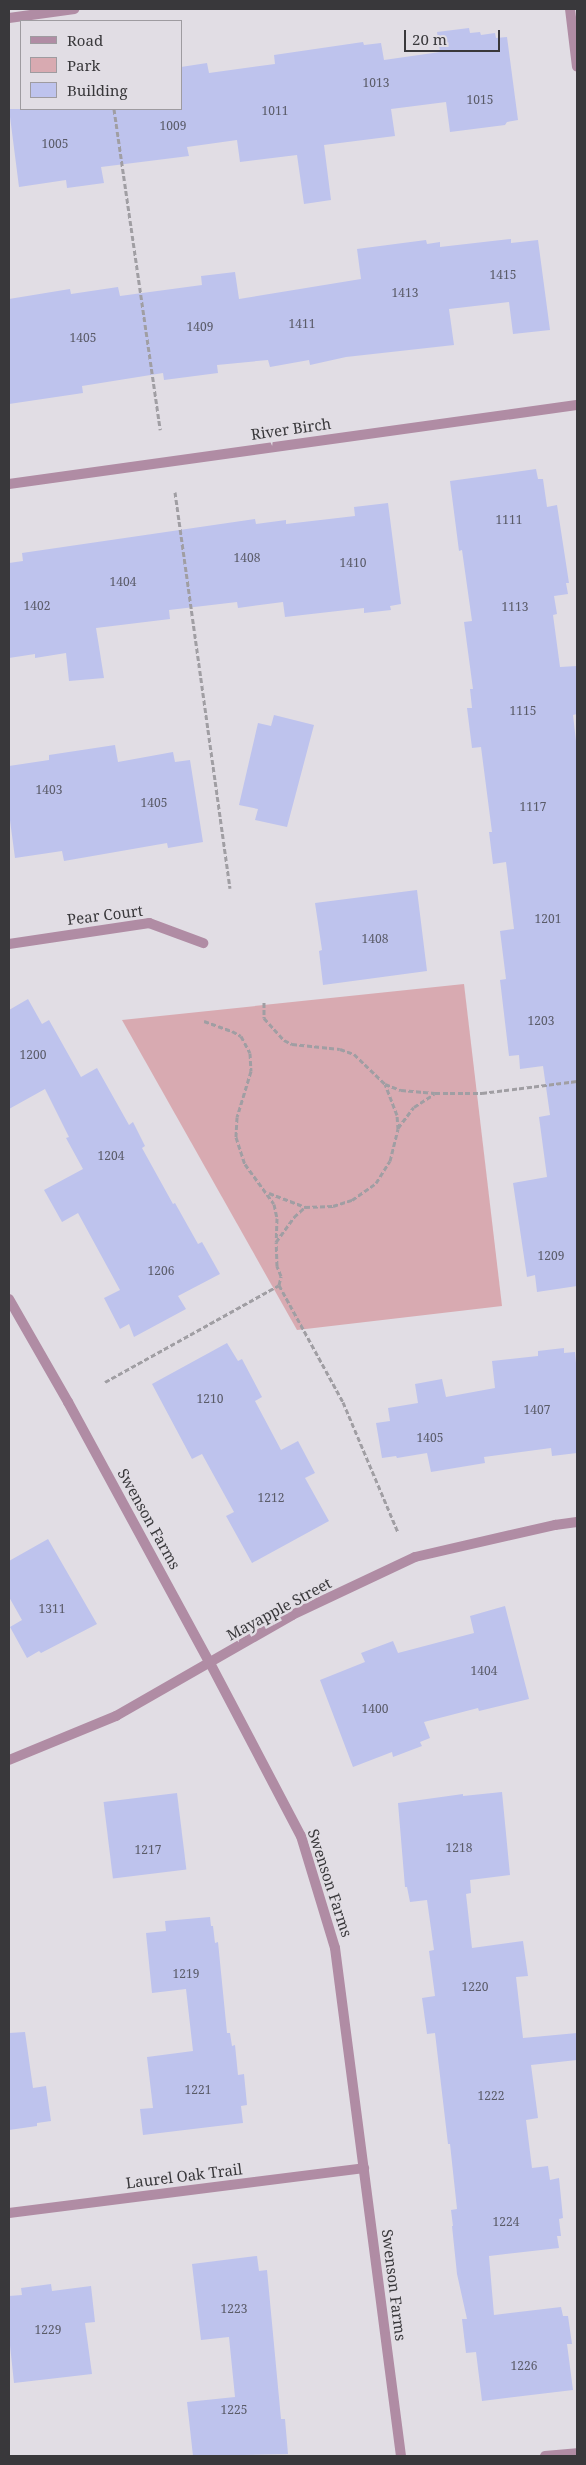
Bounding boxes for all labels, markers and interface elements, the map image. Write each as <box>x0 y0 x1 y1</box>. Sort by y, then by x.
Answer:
legend <box>20 20 182 110</box>
scale bar <box>406 20 502 52</box>
text: 20 m <box>412 29 447 49</box>
text: Road <box>67 30 103 50</box>
text: Park <box>67 55 100 75</box>
house number: 1013 <box>363 76 389 90</box>
text: Building <box>67 80 128 100</box>
house number: 1015 <box>467 93 493 107</box>
house number: 1011 <box>262 104 288 118</box>
house number: 1009 <box>160 119 186 133</box>
house number: 1005 <box>42 137 68 151</box>
house number: 1415 <box>490 268 516 282</box>
house number: 1413 <box>392 286 418 300</box>
house number: 1411 <box>289 317 315 331</box>
house number: 1409 <box>187 320 213 334</box>
house number: 1405 <box>70 331 96 345</box>
street label: River Birch <box>250 414 332 444</box>
house number: 1111 <box>496 513 522 527</box>
house number: 1408 <box>234 551 260 565</box>
house number: 1410 <box>340 556 366 570</box>
house number: 1404 <box>110 575 136 589</box>
house number: 1402 <box>24 599 50 613</box>
house number: 1113 <box>502 600 528 614</box>
house number: 1115 <box>510 704 536 718</box>
house number: 1403 <box>36 783 62 797</box>
house number: 1405 <box>141 796 167 810</box>
house number: 1117 <box>520 800 546 814</box>
street label: Pear Court <box>66 901 144 929</box>
house number: 1201 <box>535 912 561 926</box>
house number: 1408 <box>362 932 388 946</box>
house number: 1203 <box>528 1014 554 1028</box>
house number: 1200 <box>20 1048 46 1062</box>
house number: 1204 <box>98 1149 124 1163</box>
house number: 1209 <box>538 1249 564 1263</box>
house number: 1206 <box>148 1264 174 1278</box>
house number: 1210 <box>197 1392 223 1406</box>
house number: 1407 <box>524 1403 550 1417</box>
house number: 1405 <box>417 1431 443 1445</box>
street label: Swenson Farms <box>114 1466 184 1572</box>
house number: 1212 <box>258 1491 284 1505</box>
street label: Mayapple Street <box>224 1574 334 1644</box>
house number: 1311 <box>39 1602 65 1616</box>
house number: 1404 <box>471 1664 497 1678</box>
house number: 1400 <box>362 1702 388 1716</box>
street label: Swenson Farms <box>304 1827 356 1939</box>
house number: 1218 <box>446 1841 472 1855</box>
house number: 1217 <box>135 1843 161 1857</box>
house number: 1219 <box>173 1967 199 1981</box>
house number: 1220 <box>462 1980 488 1994</box>
house number: 1221 <box>185 2083 211 2097</box>
house number: 1222 <box>478 2089 504 2103</box>
street label: Laurel Oak Trail <box>125 2160 243 2192</box>
house number: 1224 <box>493 2215 519 2229</box>
street label: Swenson Farms <box>378 2228 410 2342</box>
house number: 1223 <box>221 2302 247 2316</box>
house number: 1229 <box>35 2323 61 2337</box>
house number: 1226 <box>511 2359 537 2373</box>
house number: 1225 <box>221 2403 247 2417</box>

